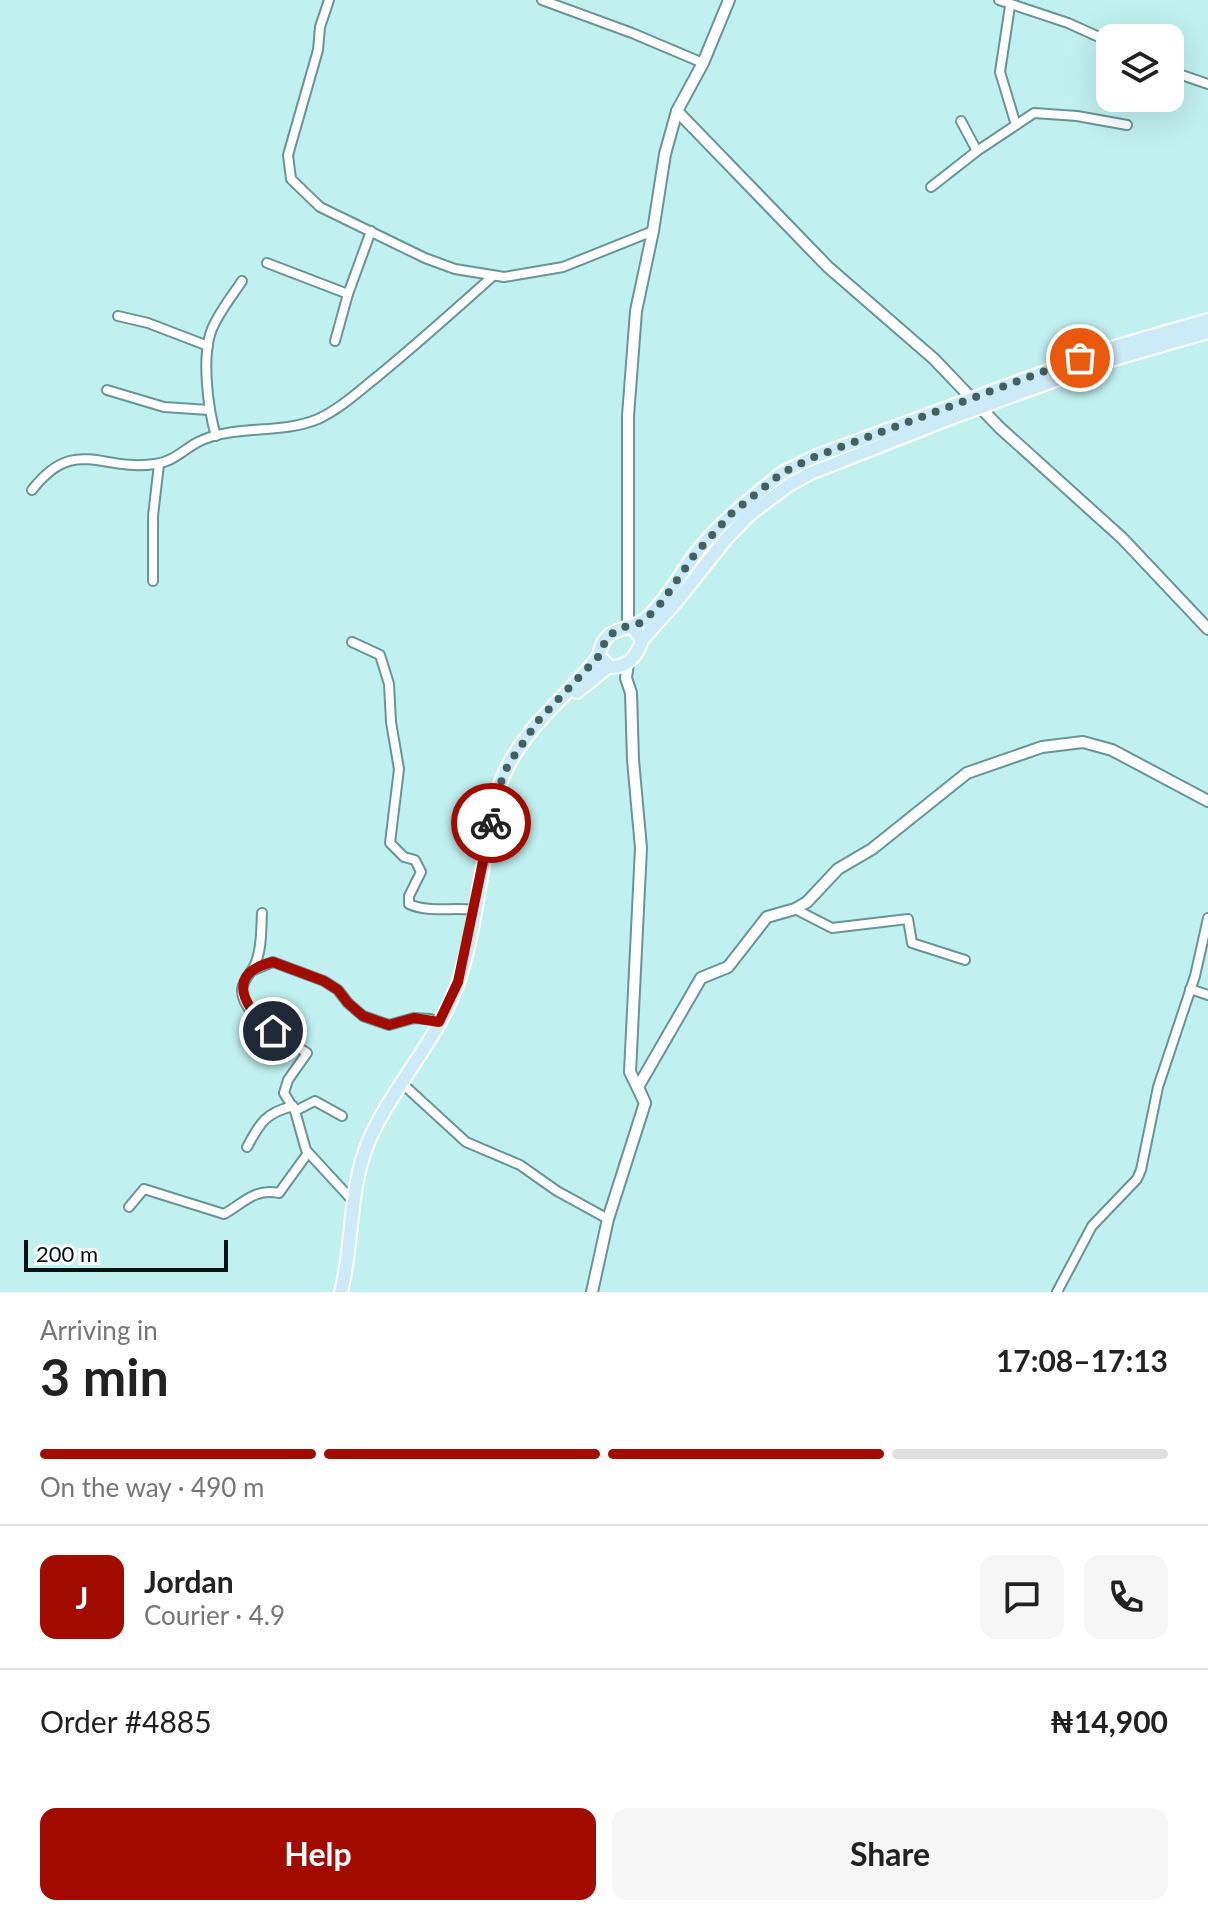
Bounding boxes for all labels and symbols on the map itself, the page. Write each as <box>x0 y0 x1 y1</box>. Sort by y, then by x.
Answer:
pin <box>1046 324 1114 392</box>
courier <box>451 783 531 863</box>
pin <box>239 997 307 1065</box>
scale bar <box>24 1236 228 1272</box>

